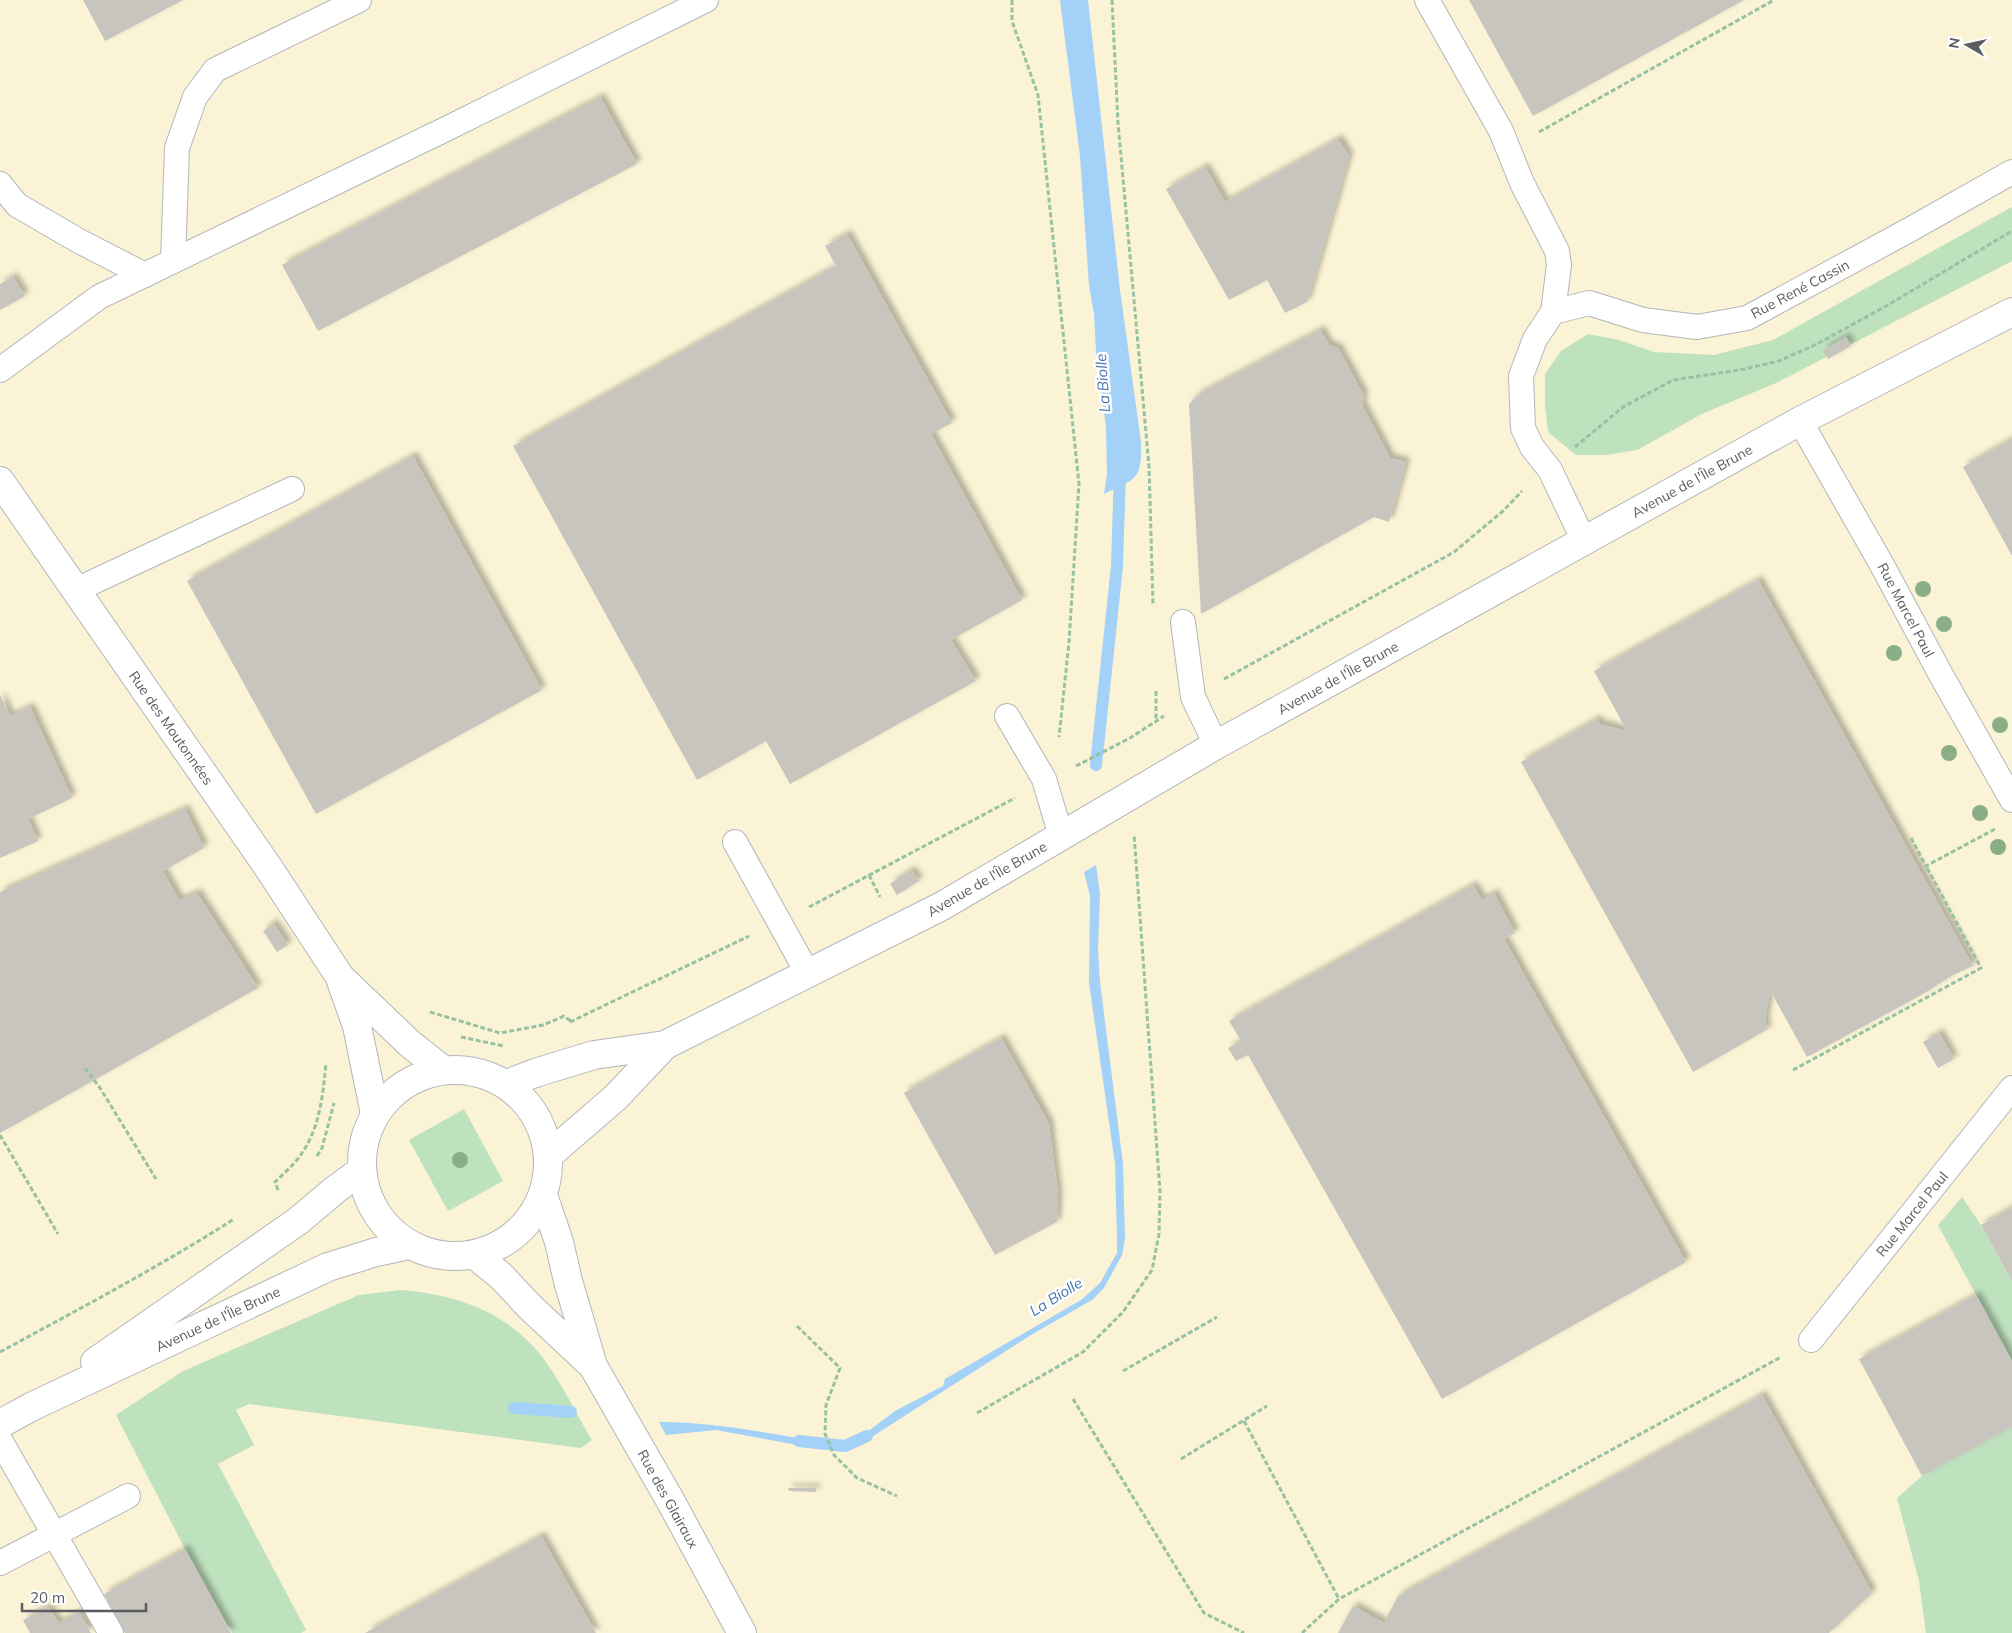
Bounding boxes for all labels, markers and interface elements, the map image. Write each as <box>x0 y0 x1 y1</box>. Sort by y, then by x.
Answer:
north arrow <box>1942 20 1992 70</box>
text: N <box>1944 36 1964 50</box>
street label: Rue René Cassin <box>1748 256 1852 322</box>
water label: La Biolle <box>1091 353 1114 413</box>
street label: Avenue de l'Île Brune <box>1628 440 1756 522</box>
street label: Rue Marcel Paul <box>1874 560 1938 660</box>
street label: Avenue de l'Île Brune <box>1274 637 1402 719</box>
street label: Rue des Moutonnées <box>125 667 217 789</box>
street label: Avenue de l'Île Brune <box>924 837 1050 921</box>
street label: Rue Marcel Paul <box>1872 1168 1952 1260</box>
water label: La Biolle <box>1026 1273 1086 1320</box>
street label: Avenue de l'Île Brune <box>153 1282 283 1356</box>
street label: Rue des Glairaux <box>633 1447 703 1552</box>
scale bar <box>22 1580 146 1612</box>
text: 20 m <box>30 1588 65 1607</box>

